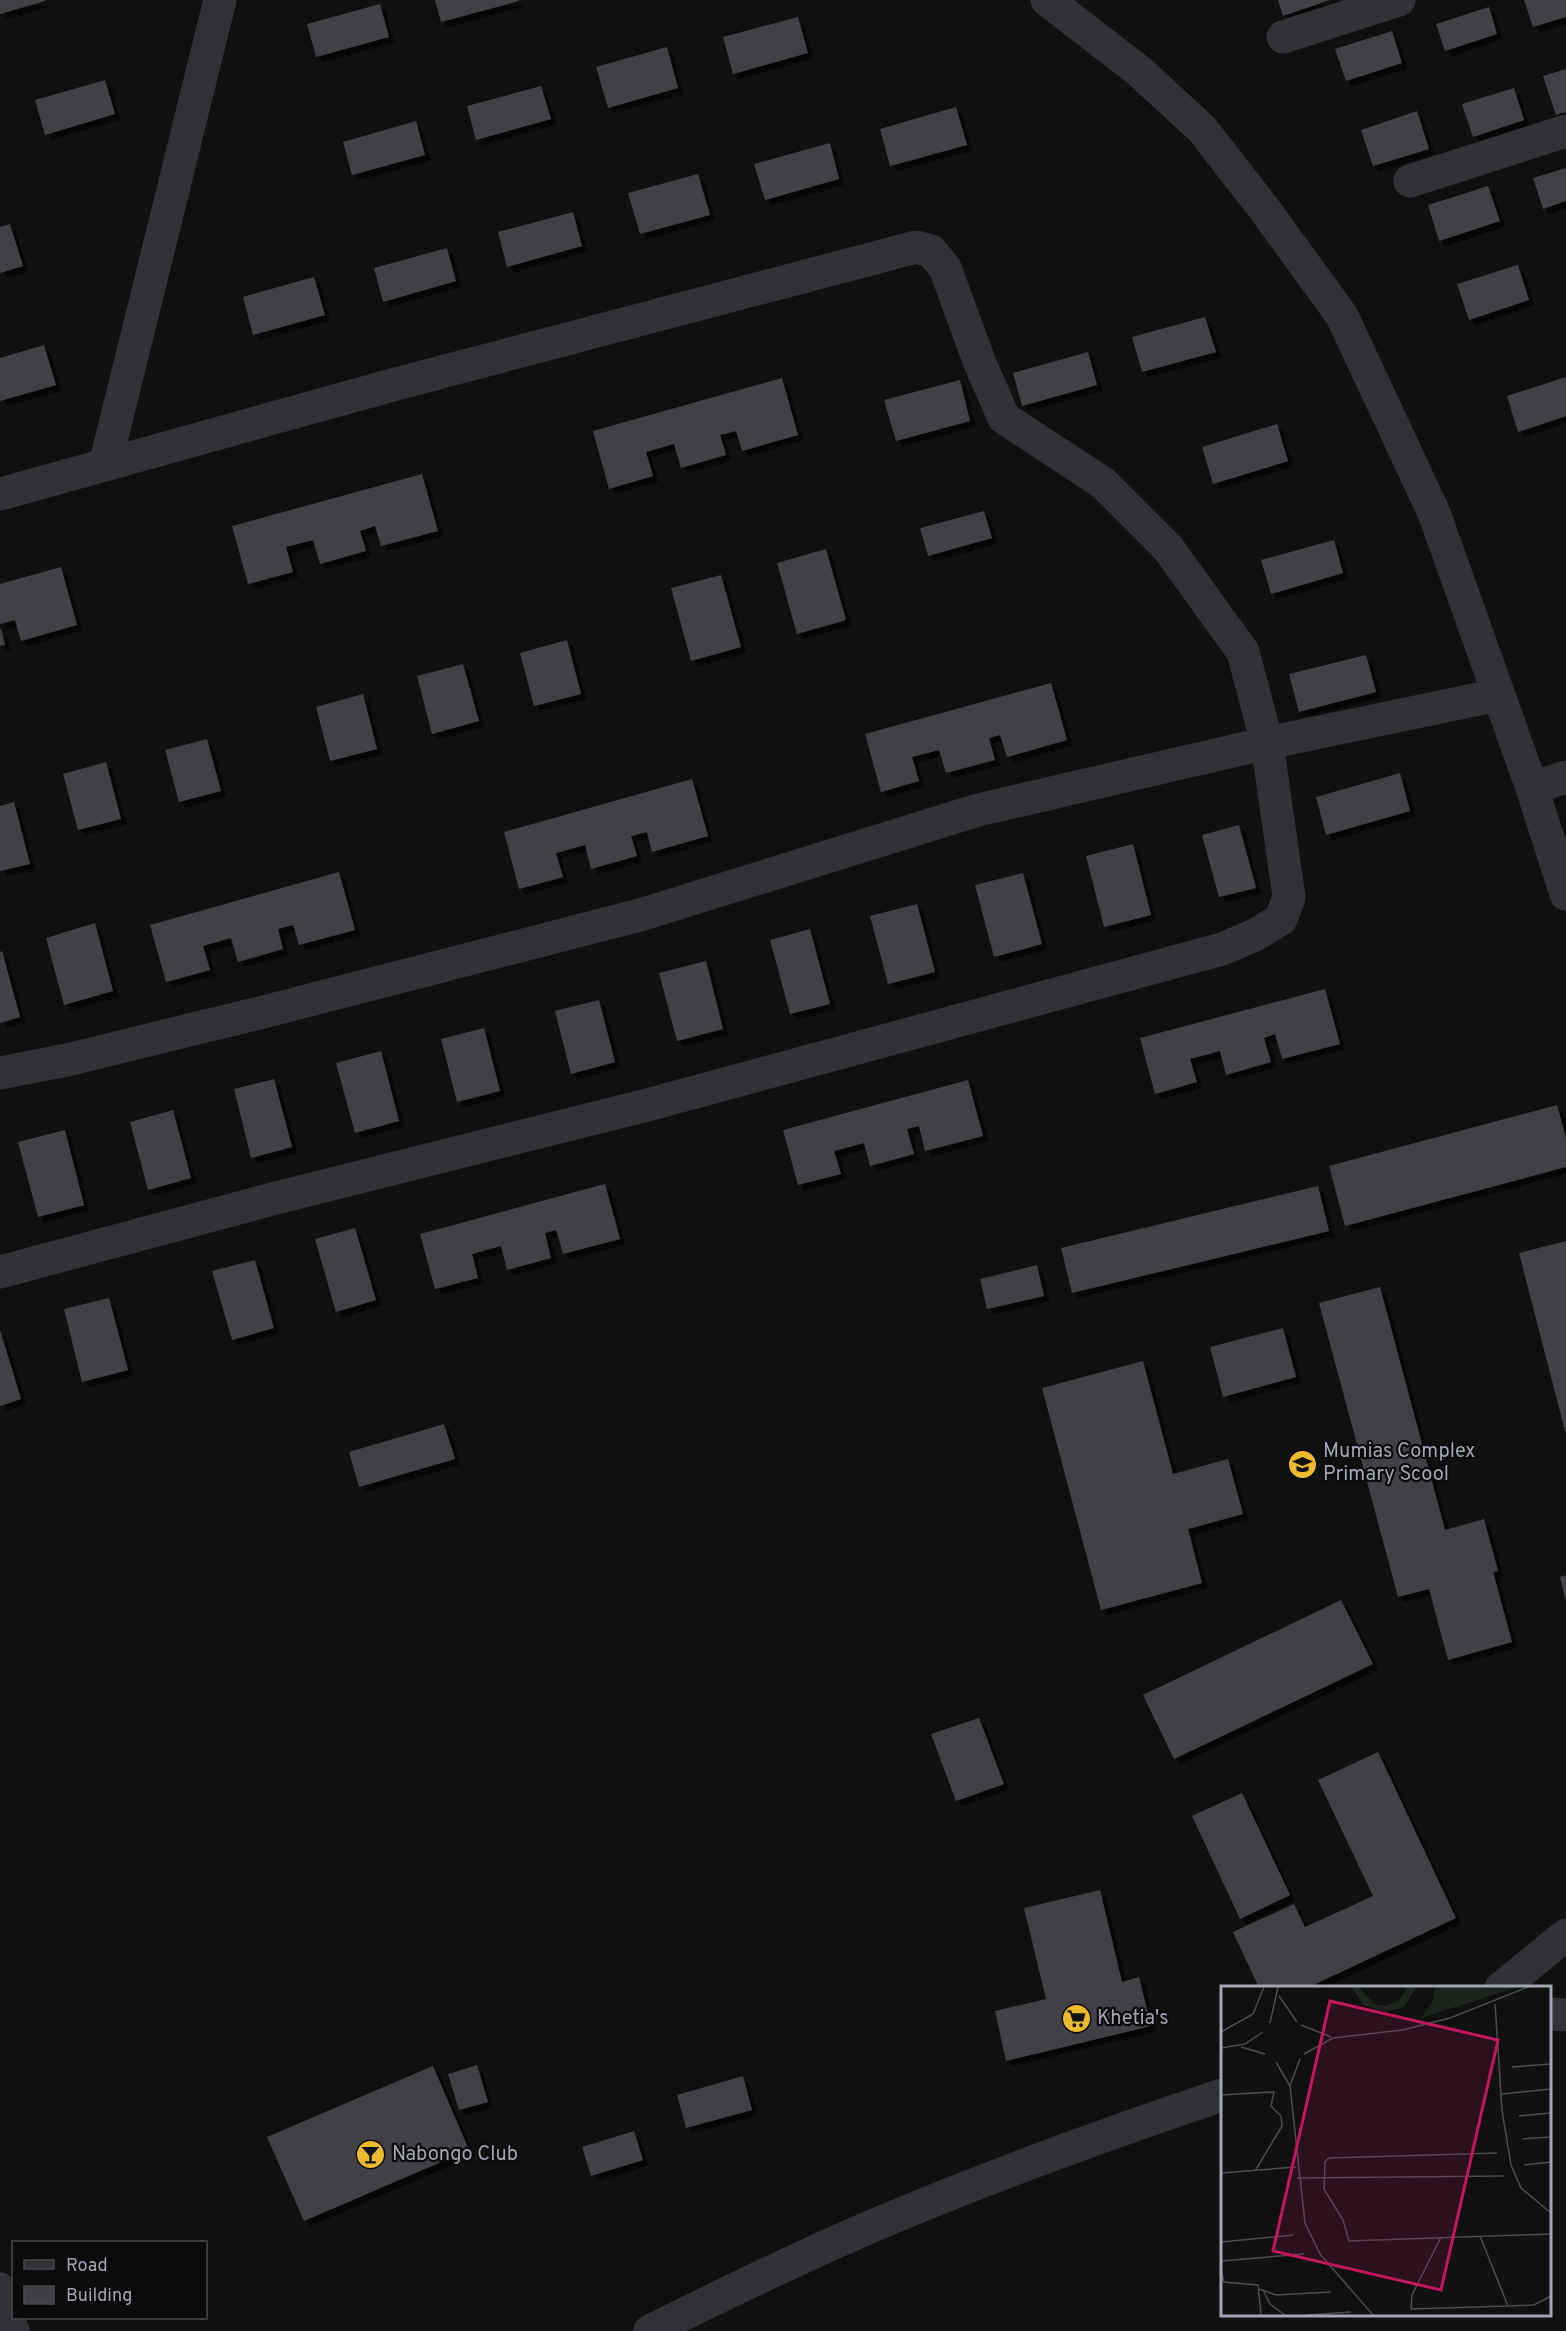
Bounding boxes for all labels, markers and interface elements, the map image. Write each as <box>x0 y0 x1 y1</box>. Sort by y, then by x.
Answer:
place label: Mumias Complex Primary Scool <box>1323 1439 1475 1488</box>
school or university icon: Mumias Complex Primary Scool <box>1286 1448 1318 1480</box>
inset map <box>1221 1986 1551 2316</box>
supermarket icon: Khetia's <box>1060 2003 1092 2035</box>
place label: Khetia's <box>1097 2006 1169 2032</box>
bar icon: Nabongo Club <box>355 2139 387 2171</box>
place label: Nabongo Club <box>392 2142 518 2168</box>
legend <box>12 2241 207 2319</box>
text: Road <box>66 2255 108 2278</box>
text: Building <box>66 2285 132 2308</box>

